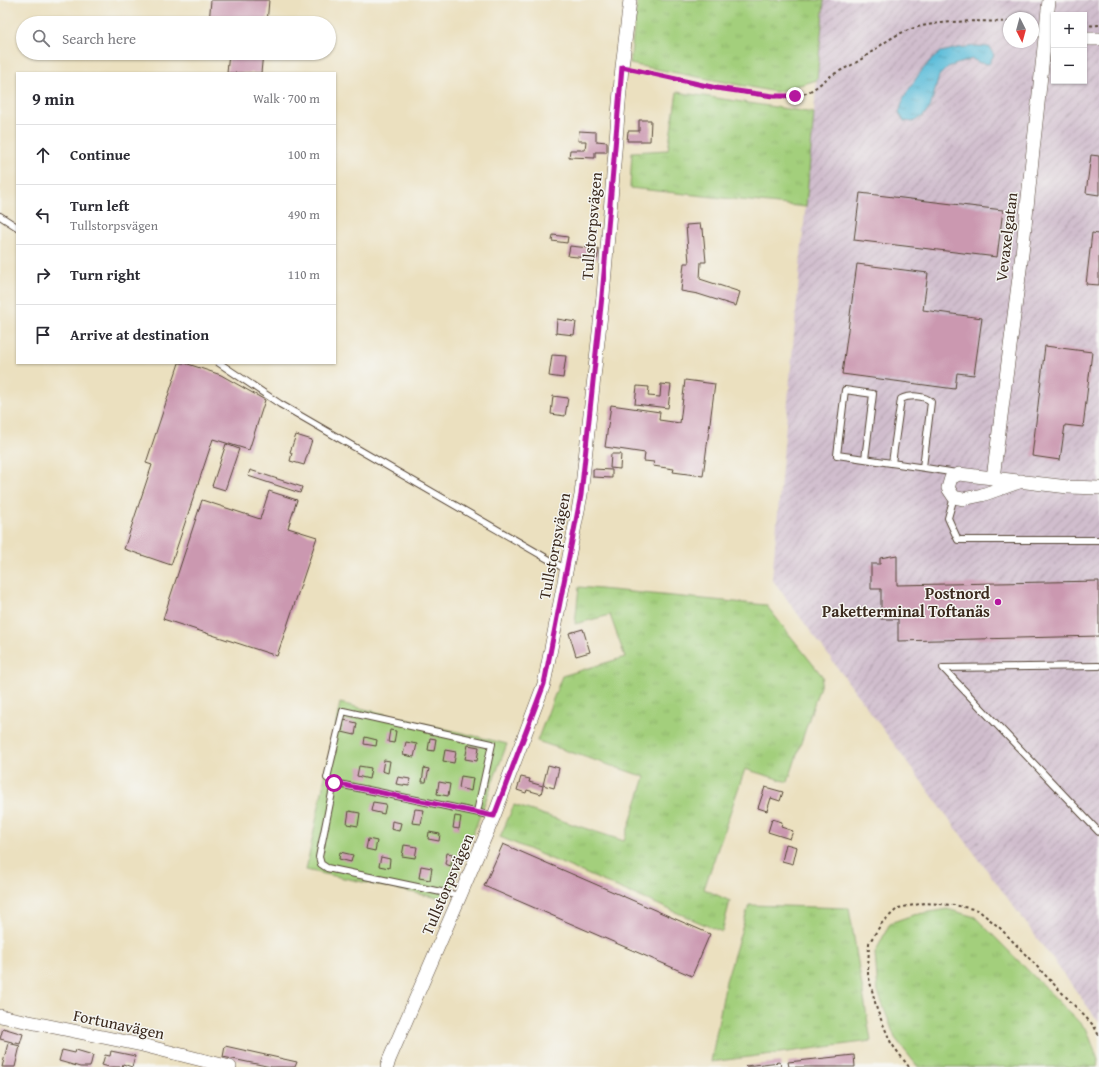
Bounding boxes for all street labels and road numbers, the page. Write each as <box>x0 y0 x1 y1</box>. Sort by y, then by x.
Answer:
street label: Tullstorpsvägen <box>574 171 608 281</box>
street label: Vevaxelgatan <box>989 191 1023 283</box>
street label: Tullstorpsvägen <box>532 491 576 601</box>
street label: Tullstorpsvägen <box>415 829 479 939</box>
street label: Fortunavägen <box>71 1003 167 1045</box>

